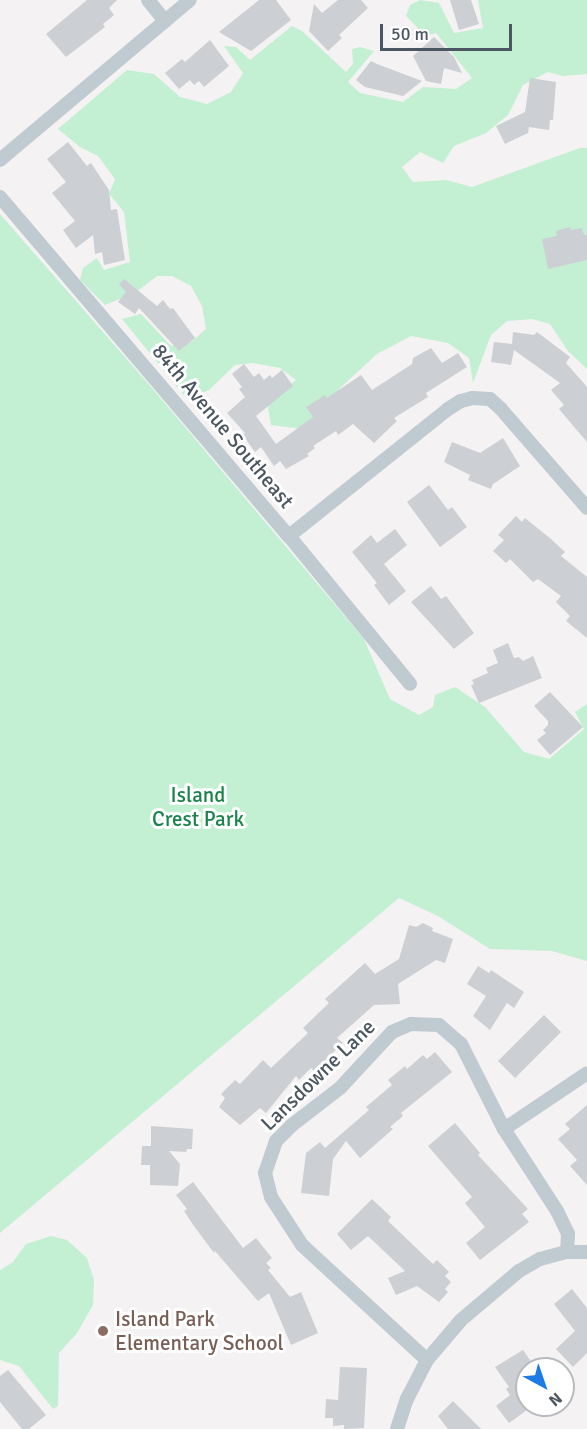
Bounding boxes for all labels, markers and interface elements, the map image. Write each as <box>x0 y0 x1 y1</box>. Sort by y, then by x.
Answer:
scale bar <box>383 12 515 50</box>
text: 50 m <box>391 23 429 45</box>
street label: 84th Avenue Southeast <box>147 339 299 513</box>
park label: Island Crest Park <box>152 782 244 832</box>
street label: Lansdowne Lane <box>256 1014 380 1136</box>
place label: Island Park Elementary School <box>115 1306 284 1356</box>
marker: Island Park Elementary School <box>96 1324 110 1338</box>
north arrow <box>515 1357 575 1417</box>
text: N <box>545 1388 566 1410</box>

